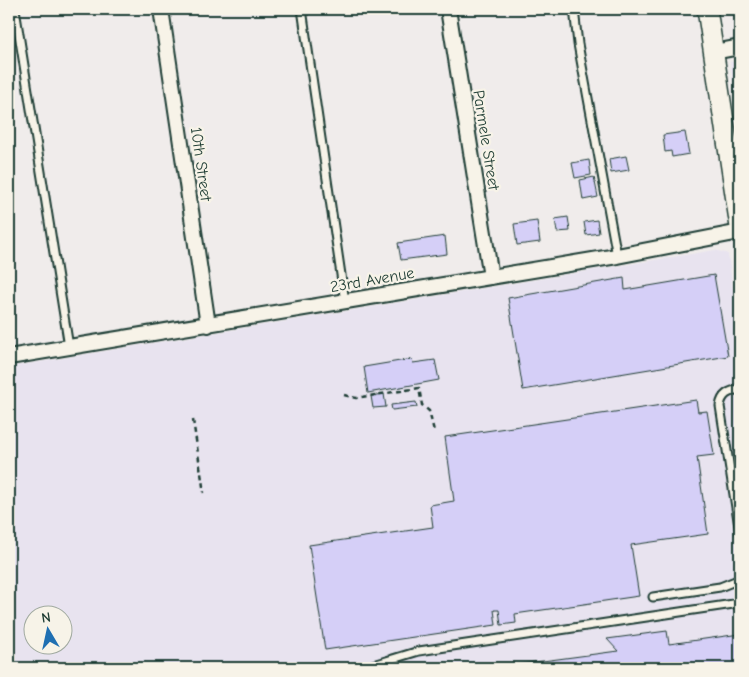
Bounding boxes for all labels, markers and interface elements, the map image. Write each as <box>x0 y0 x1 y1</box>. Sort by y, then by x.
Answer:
street label: Parmele Street <box>469 89 503 192</box>
street label: 10th Street <box>187 126 215 203</box>
street label: 23rd Avenue <box>329 264 416 296</box>
north arrow <box>22 604 72 654</box>
text: N <box>40 609 52 627</box>

